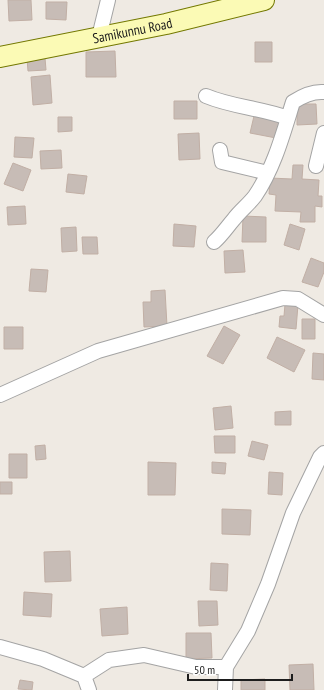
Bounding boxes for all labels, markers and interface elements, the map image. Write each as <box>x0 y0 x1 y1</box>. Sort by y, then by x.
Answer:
street label: Samikunnu Road <box>91 14 174 47</box>
scale bar <box>188 656 292 682</box>
text: 50 m <box>194 662 215 677</box>

